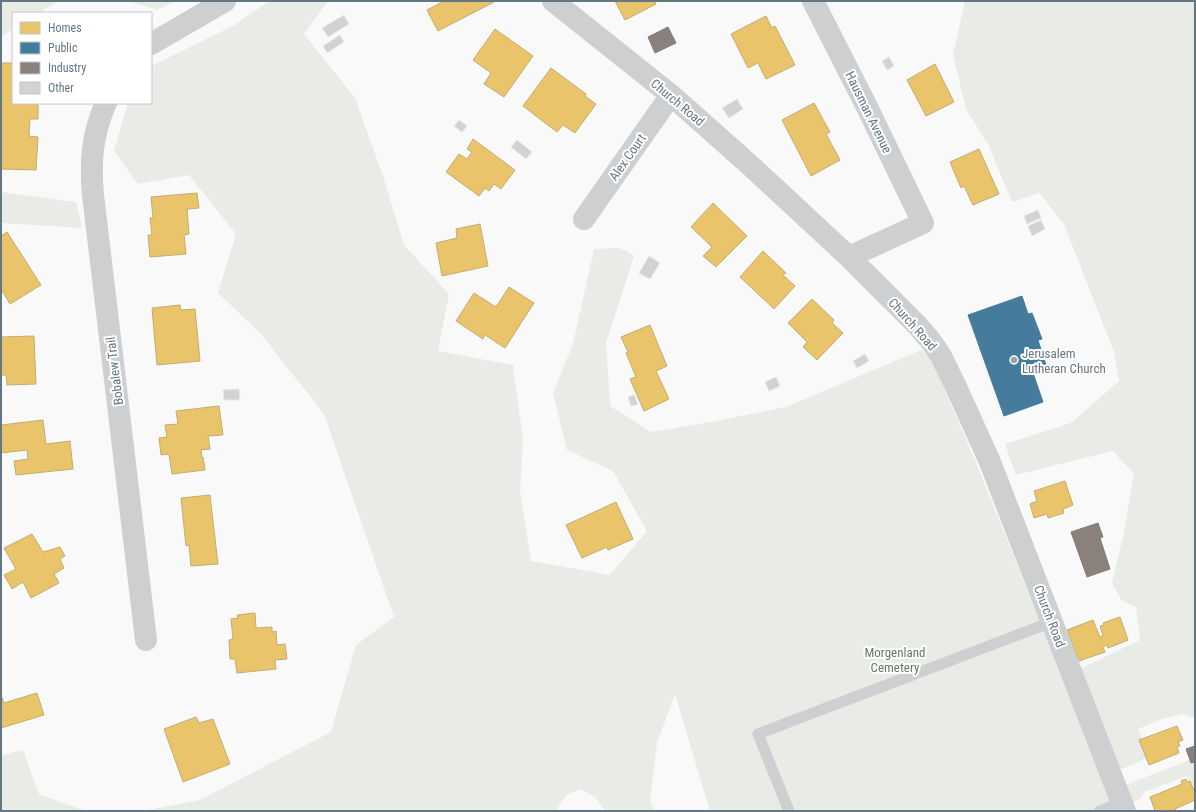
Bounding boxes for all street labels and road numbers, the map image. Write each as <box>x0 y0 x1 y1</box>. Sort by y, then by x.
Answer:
street label: Hausman Avenue <box>842 69 895 156</box>
street label: Church Road <box>648 76 707 129</box>
street label: Alex Court <box>606 131 649 184</box>
street label: Church Road <box>885 295 940 354</box>
street label: Bobalew Trail <box>103 336 126 406</box>
street label: Church Road <box>1031 583 1068 649</box>

